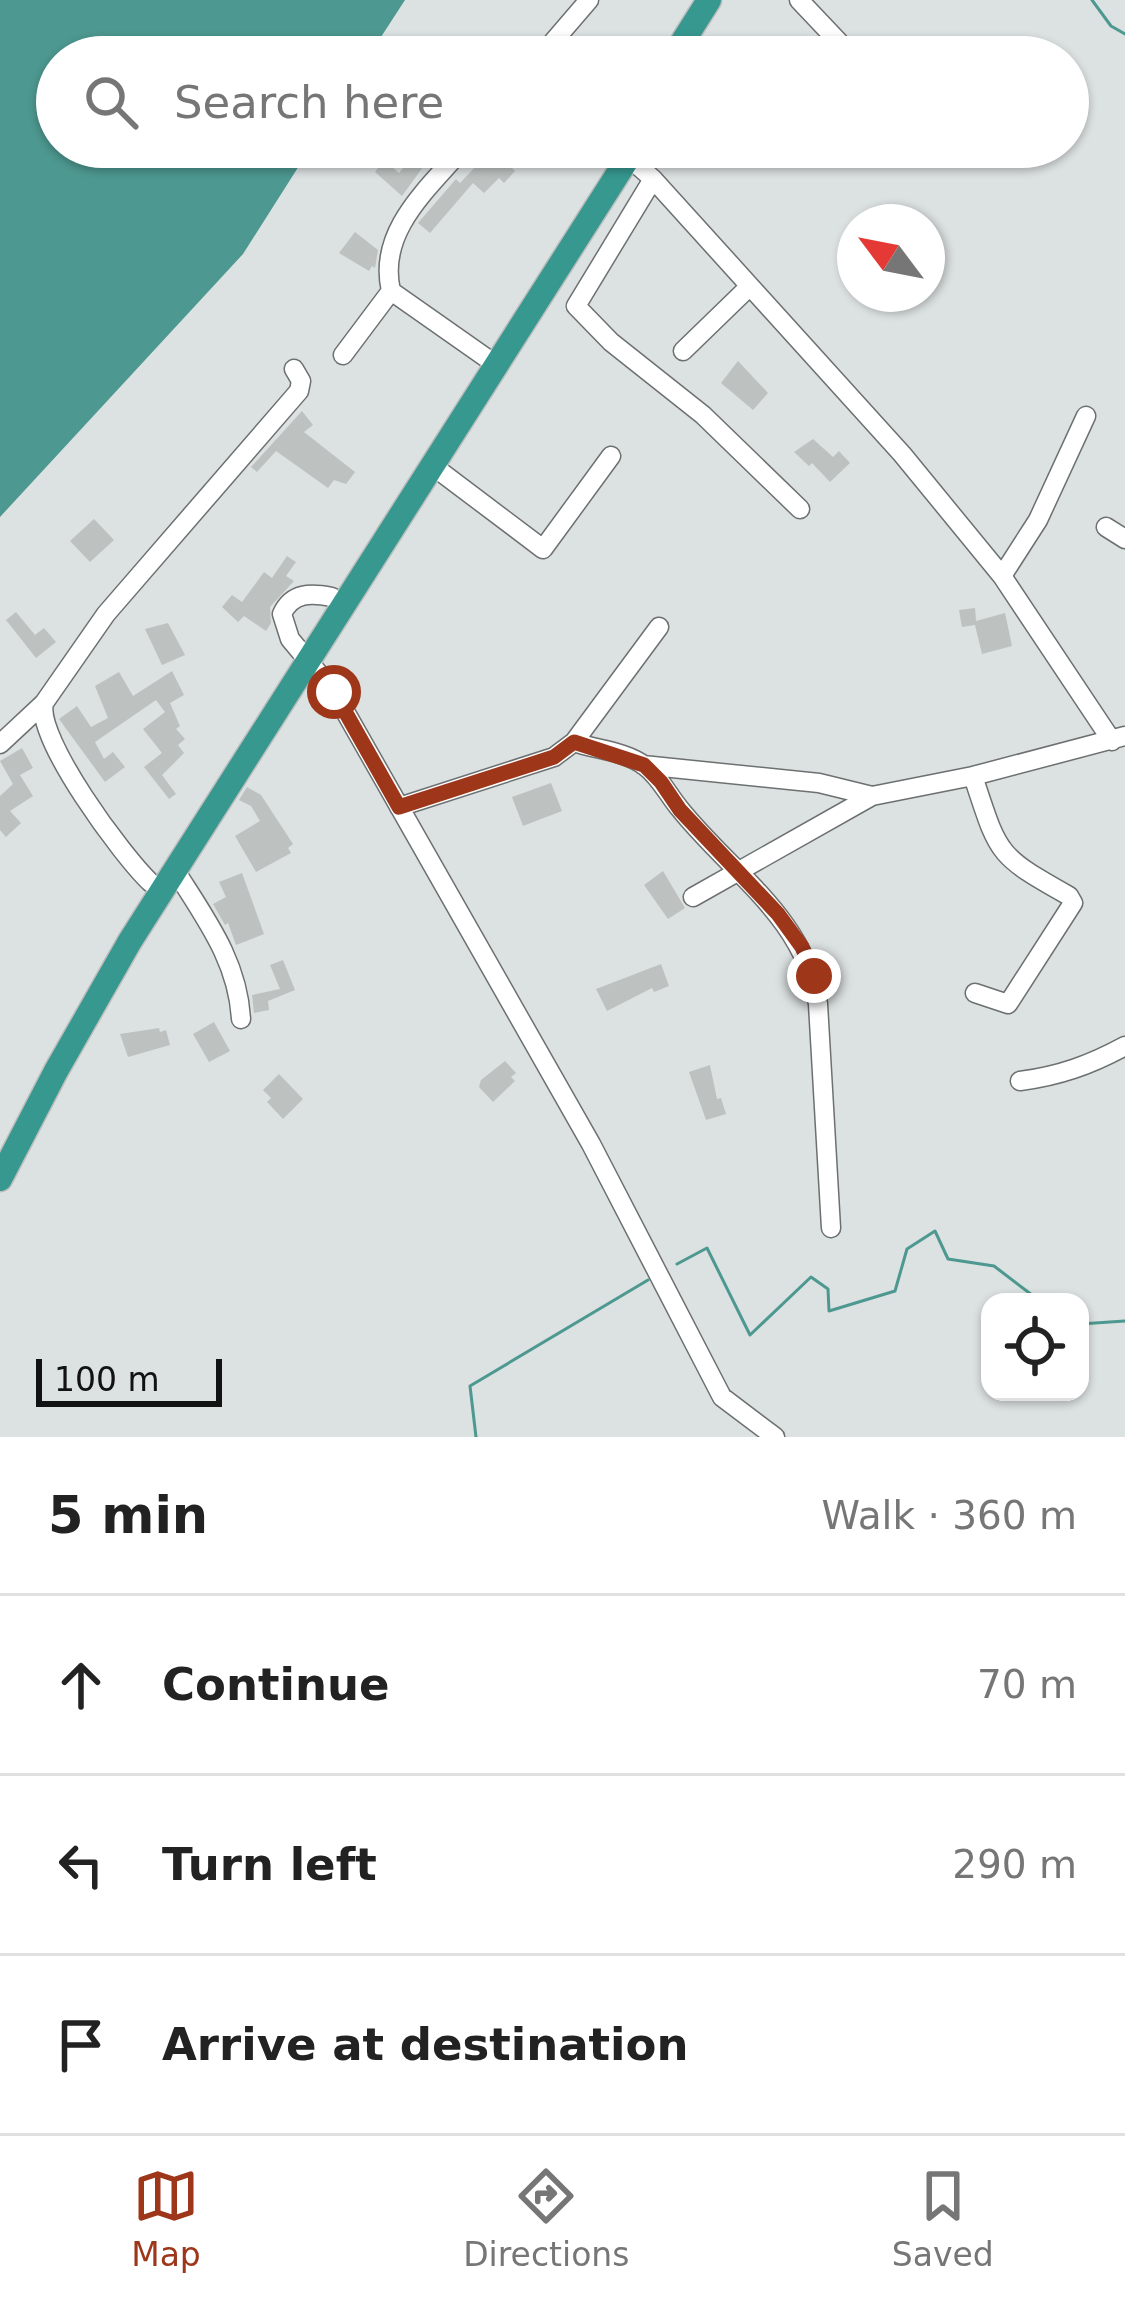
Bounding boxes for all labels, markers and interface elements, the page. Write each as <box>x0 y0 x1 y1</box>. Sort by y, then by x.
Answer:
search box <box>36 36 1089 168</box>
icon: search <box>78 69 144 135</box>
text: Search here <box>174 76 444 129</box>
north arrow <box>837 204 945 312</box>
route start <box>307 665 361 719</box>
route end <box>787 949 841 1003</box>
map controls <box>981 1293 1089 1401</box>
button: locate <box>981 1293 1089 1401</box>
scale bar <box>36 1353 222 1406</box>
text: 100 m <box>54 1360 160 1399</box>
text: 5 min <box>48 1486 208 1545</box>
text: Walk · 360 m <box>822 1493 1077 1538</box>
icon: ahead <box>48 1652 114 1718</box>
text: Continue <box>162 1658 390 1711</box>
text: 70 m <box>977 1662 1077 1707</box>
icon: left <box>48 1832 114 1898</box>
text: Turn left <box>162 1838 377 1891</box>
text: 290 m <box>952 1842 1077 1887</box>
icon: arrive <box>48 2012 114 2078</box>
text: Arrive at destination <box>162 2018 688 2071</box>
tab: Map <box>131 2163 201 2274</box>
tab: Directions <box>463 2163 629 2274</box>
tab: Saved <box>892 2163 994 2274</box>

